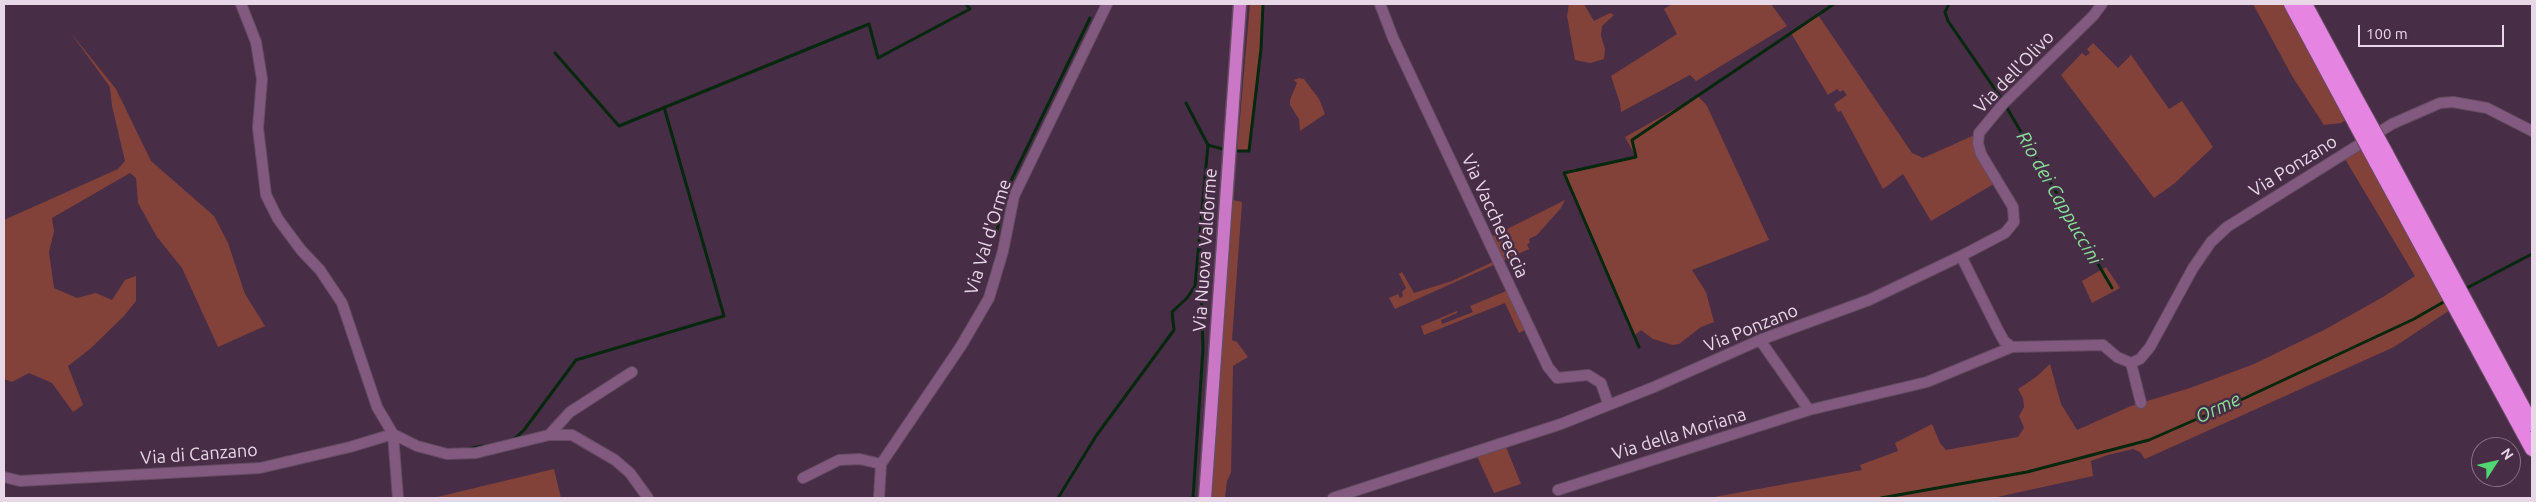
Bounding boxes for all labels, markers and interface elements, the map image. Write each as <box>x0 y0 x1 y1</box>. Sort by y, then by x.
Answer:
scale bar <box>2361 15 2507 47</box>
text: 100 m <box>2366 25 2408 42</box>
street label: Via dell'Olivo <box>1969 26 2059 118</box>
water label: Rio dei Cappuccini <box>2012 127 2106 269</box>
street label: Via Ponzano <box>2245 130 2341 202</box>
street label: Via Vacchereccia <box>1457 151 1533 281</box>
street label: Via Nuova Valdorme <box>1189 167 1221 333</box>
street label: Via Val d'Orme <box>960 177 1016 297</box>
street label: Via Ponzano <box>1701 299 1801 357</box>
water label: Orme <box>2192 388 2244 428</box>
street label: Via della Moriana <box>1609 403 1749 465</box>
north arrow <box>2471 437 2521 487</box>
street label: Via di Canzano <box>140 439 258 469</box>
text: N <box>2498 445 2517 463</box>

